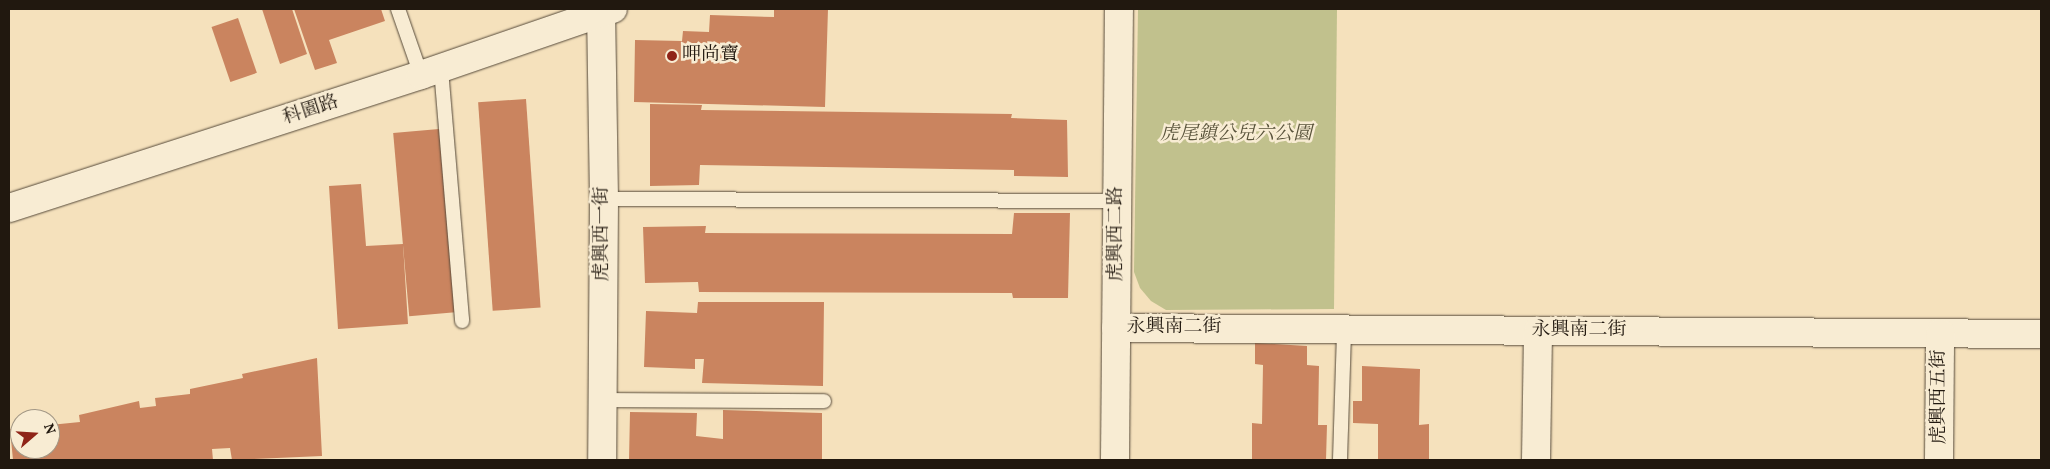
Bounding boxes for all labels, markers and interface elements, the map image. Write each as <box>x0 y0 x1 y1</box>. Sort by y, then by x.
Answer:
place label: 呷尚寶 <box>682 45 739 67</box>
marker: 呷尚寶 <box>666 50 678 62</box>
street label: 科園路 <box>280 91 342 131</box>
park label: 虎尾鎮公兒六公園 <box>1160 124 1312 146</box>
street label: 虎興西一街 <box>592 187 614 281</box>
street label: 虎興西二路 <box>1106 187 1128 281</box>
street label: 永興南二街 <box>1127 317 1221 339</box>
street label: 永興南二街 <box>1532 320 1626 342</box>
street label: 虎興西五街 <box>1929 350 1951 444</box>
north arrow <box>10 409 60 459</box>
text: N <box>38 421 59 437</box>

